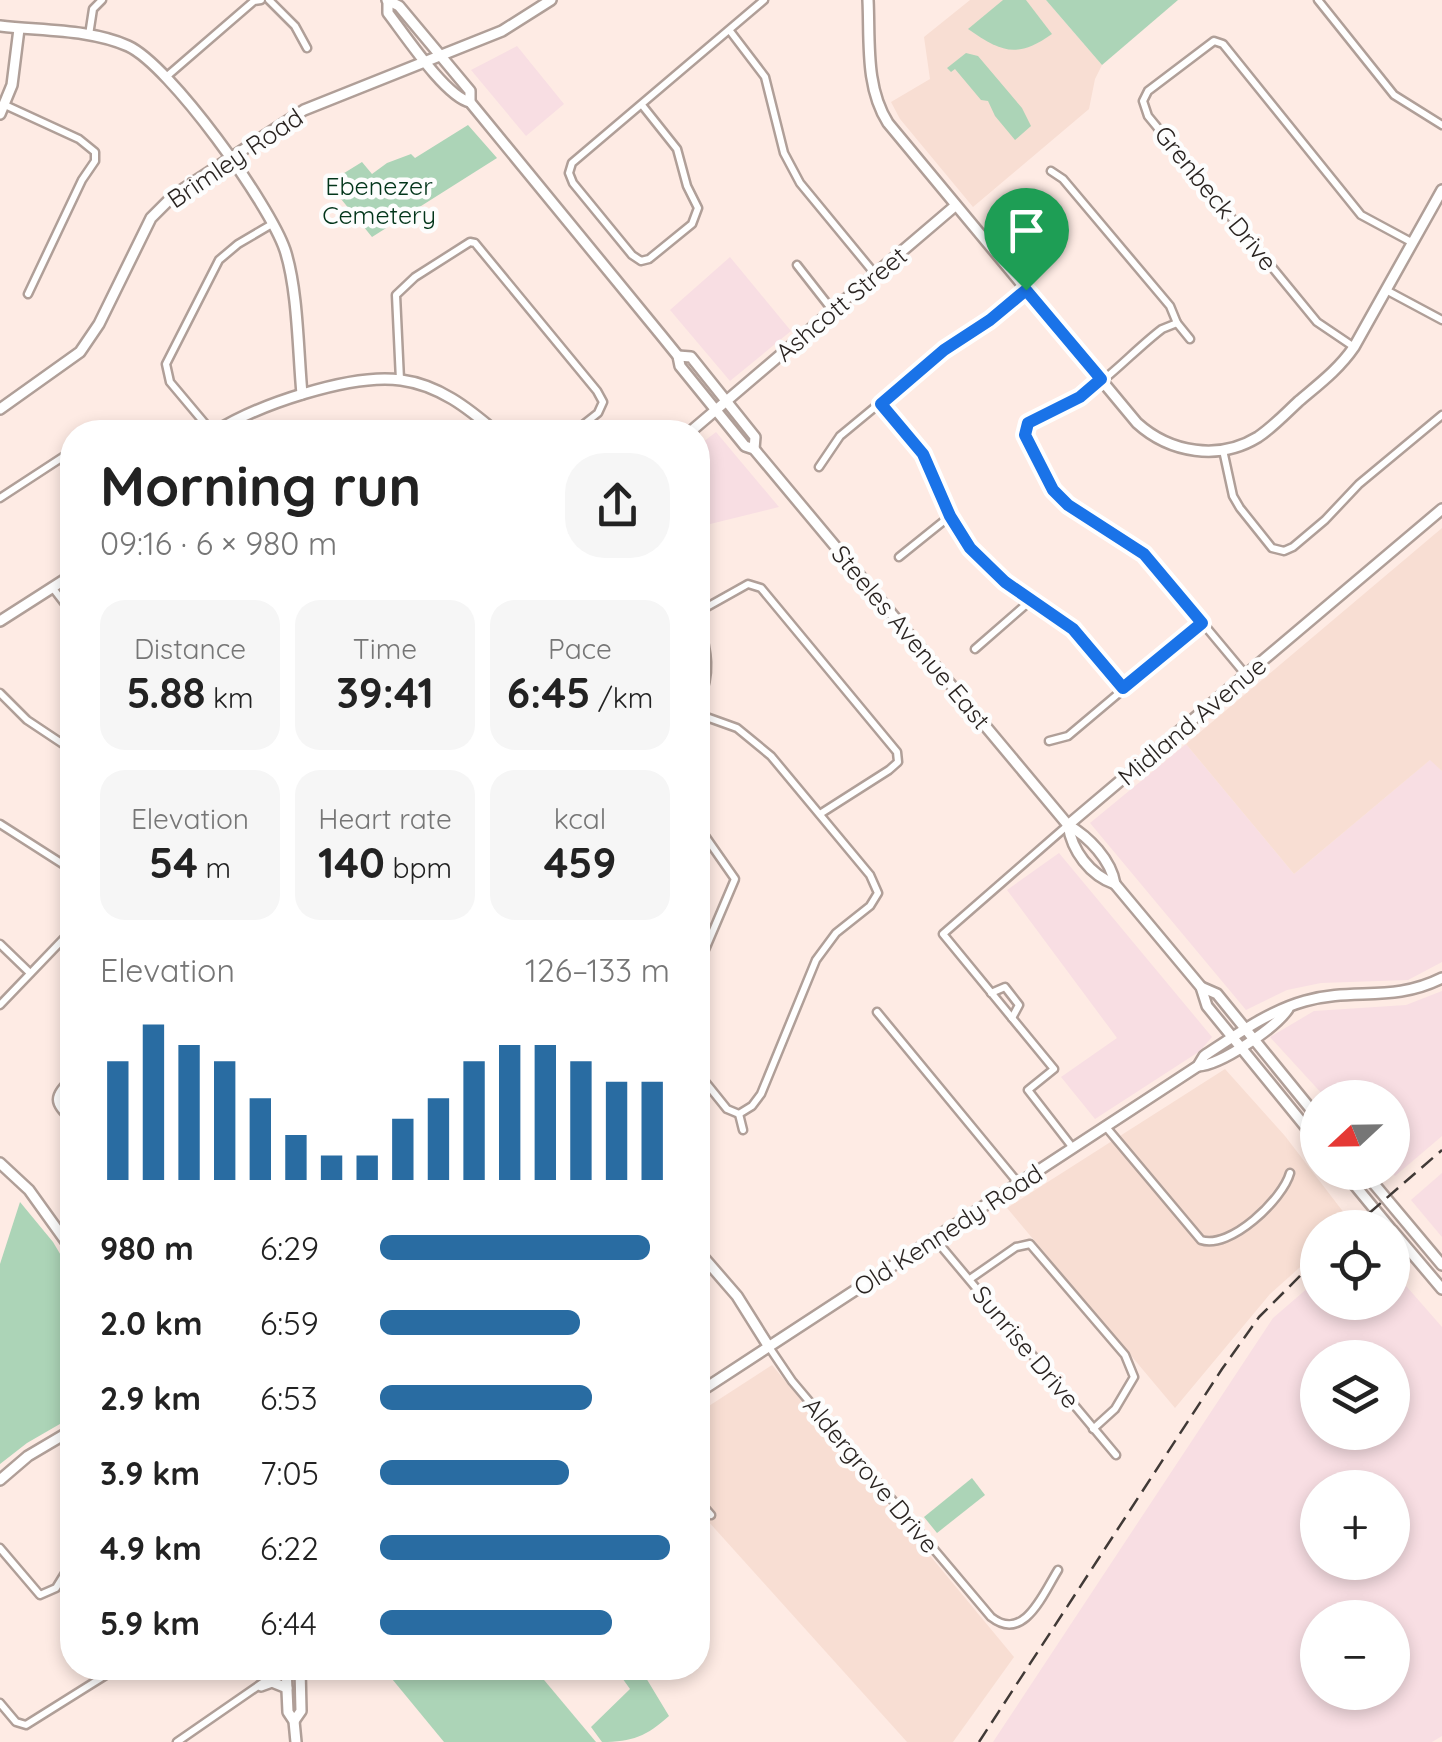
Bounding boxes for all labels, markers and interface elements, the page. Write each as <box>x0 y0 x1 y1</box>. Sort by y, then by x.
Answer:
street label: Brimley Road <box>161 101 308 214</box>
street label: Grenbeck Drive <box>1148 119 1284 276</box>
park label: Ebenezer Cemetery <box>322 170 436 230</box>
pin <box>984 188 1069 291</box>
icon: arrive <box>999 203 1054 258</box>
street label: Ashcott Street <box>769 240 913 368</box>
text: Morning run <box>100 451 421 520</box>
button: share <box>565 453 670 558</box>
text: 09:16 · 6 × 980 m <box>100 523 337 563</box>
street label: Steeles Avenue East <box>825 538 997 735</box>
text: Distance <box>134 631 246 666</box>
text: Time <box>353 631 417 666</box>
text: Pace <box>548 631 612 666</box>
street label: Midland Avenue <box>1111 650 1272 792</box>
text: 5.88 <box>126 666 205 719</box>
text: 39:41 <box>336 666 434 719</box>
text: 6:45 <box>507 666 590 719</box>
text: km <box>205 680 254 715</box>
text: /km <box>590 680 653 715</box>
text: Elevation <box>131 801 249 836</box>
text: Heart rate <box>318 801 452 836</box>
text: kcal <box>554 801 606 836</box>
text: 54 <box>149 836 198 889</box>
text: 140 <box>318 836 385 889</box>
text: 459 <box>544 836 616 889</box>
text: m <box>198 850 231 885</box>
text: bpm <box>385 850 452 885</box>
text: Elevation <box>100 950 235 990</box>
text: 126–133 m <box>525 950 670 990</box>
north arrow <box>1300 1080 1410 1190</box>
map controls <box>1300 1080 1410 1710</box>
street label: Old Kennedy Road <box>848 1157 1048 1302</box>
button: locate <box>1300 1210 1410 1320</box>
text: 980 m <box>100 1228 194 1268</box>
text: 6:29 <box>260 1228 319 1268</box>
street label: Sunrise Drive <box>966 1279 1087 1414</box>
text: 2.0 km <box>100 1303 203 1343</box>
text: 6:59 <box>260 1303 319 1343</box>
button: layers <box>1300 1340 1410 1450</box>
text: 2.9 km <box>100 1378 201 1418</box>
text: 6:53 <box>260 1378 317 1418</box>
street label: Aldergrove Drive <box>797 1390 946 1559</box>
text: 3.9 km <box>100 1453 200 1493</box>
text: 7:05 <box>260 1453 319 1493</box>
button: + <box>1300 1470 1410 1580</box>
text: 4.9 km <box>100 1528 202 1568</box>
text: 6:22 <box>260 1528 319 1568</box>
button: − <box>1300 1600 1410 1710</box>
text: 5.9 km <box>100 1603 200 1643</box>
text: 6:44 <box>260 1603 317 1643</box>

